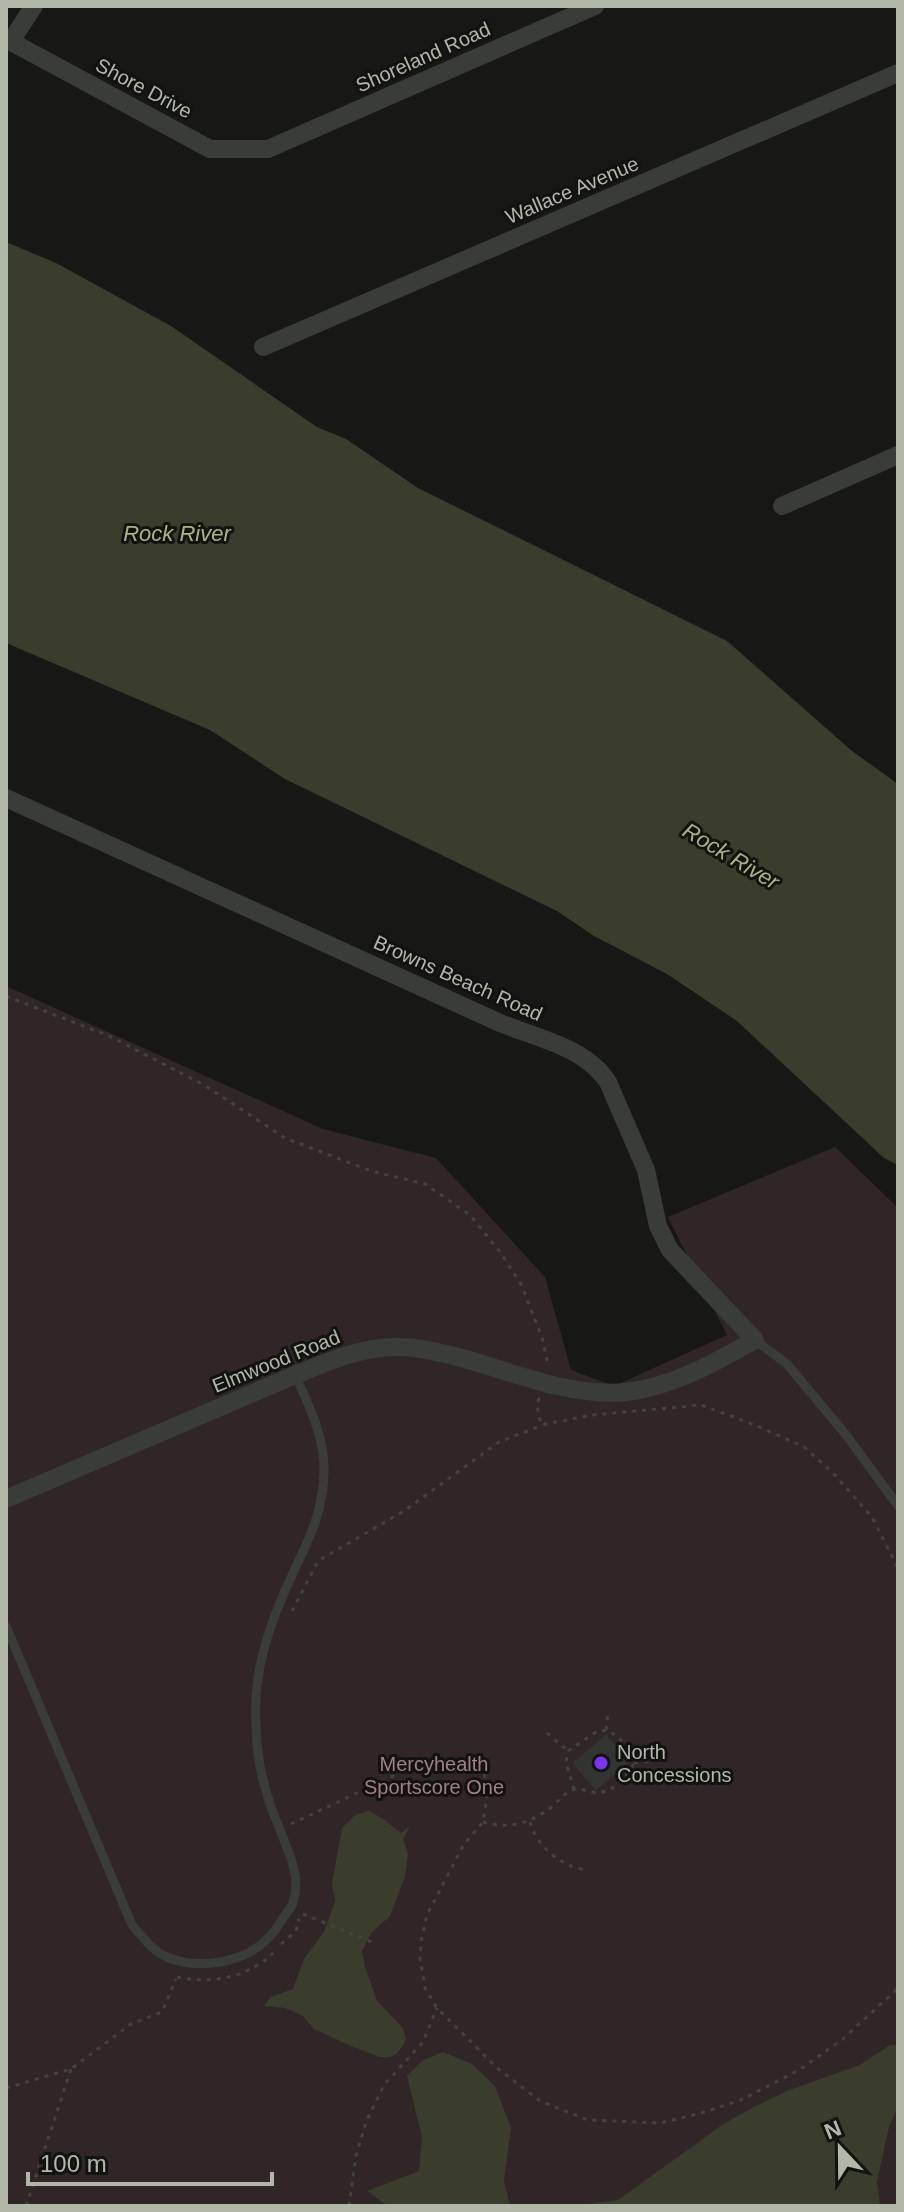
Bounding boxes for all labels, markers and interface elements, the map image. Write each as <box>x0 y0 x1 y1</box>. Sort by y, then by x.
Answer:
street label: Shoreland Road <box>352 18 494 96</box>
street label: Shore Drive <box>92 53 196 123</box>
street label: Wallace Avenue <box>502 152 642 228</box>
water label: Rock River <box>123 521 232 546</box>
water label: Rock River <box>678 818 785 895</box>
street label: Browns Beach Road <box>370 931 546 1025</box>
street label: Elmwood Road <box>209 1325 343 1397</box>
place label: North Concessions <box>617 1741 732 1786</box>
park label: Mercyhealth Sportscore One <box>364 1753 504 1798</box>
marker: North Concessions <box>592 1754 610 1772</box>
north arrow <box>800 2108 880 2188</box>
text: N <box>821 2115 845 2144</box>
scale bar <box>28 2136 272 2186</box>
text: 100 m <box>40 2150 107 2177</box>

